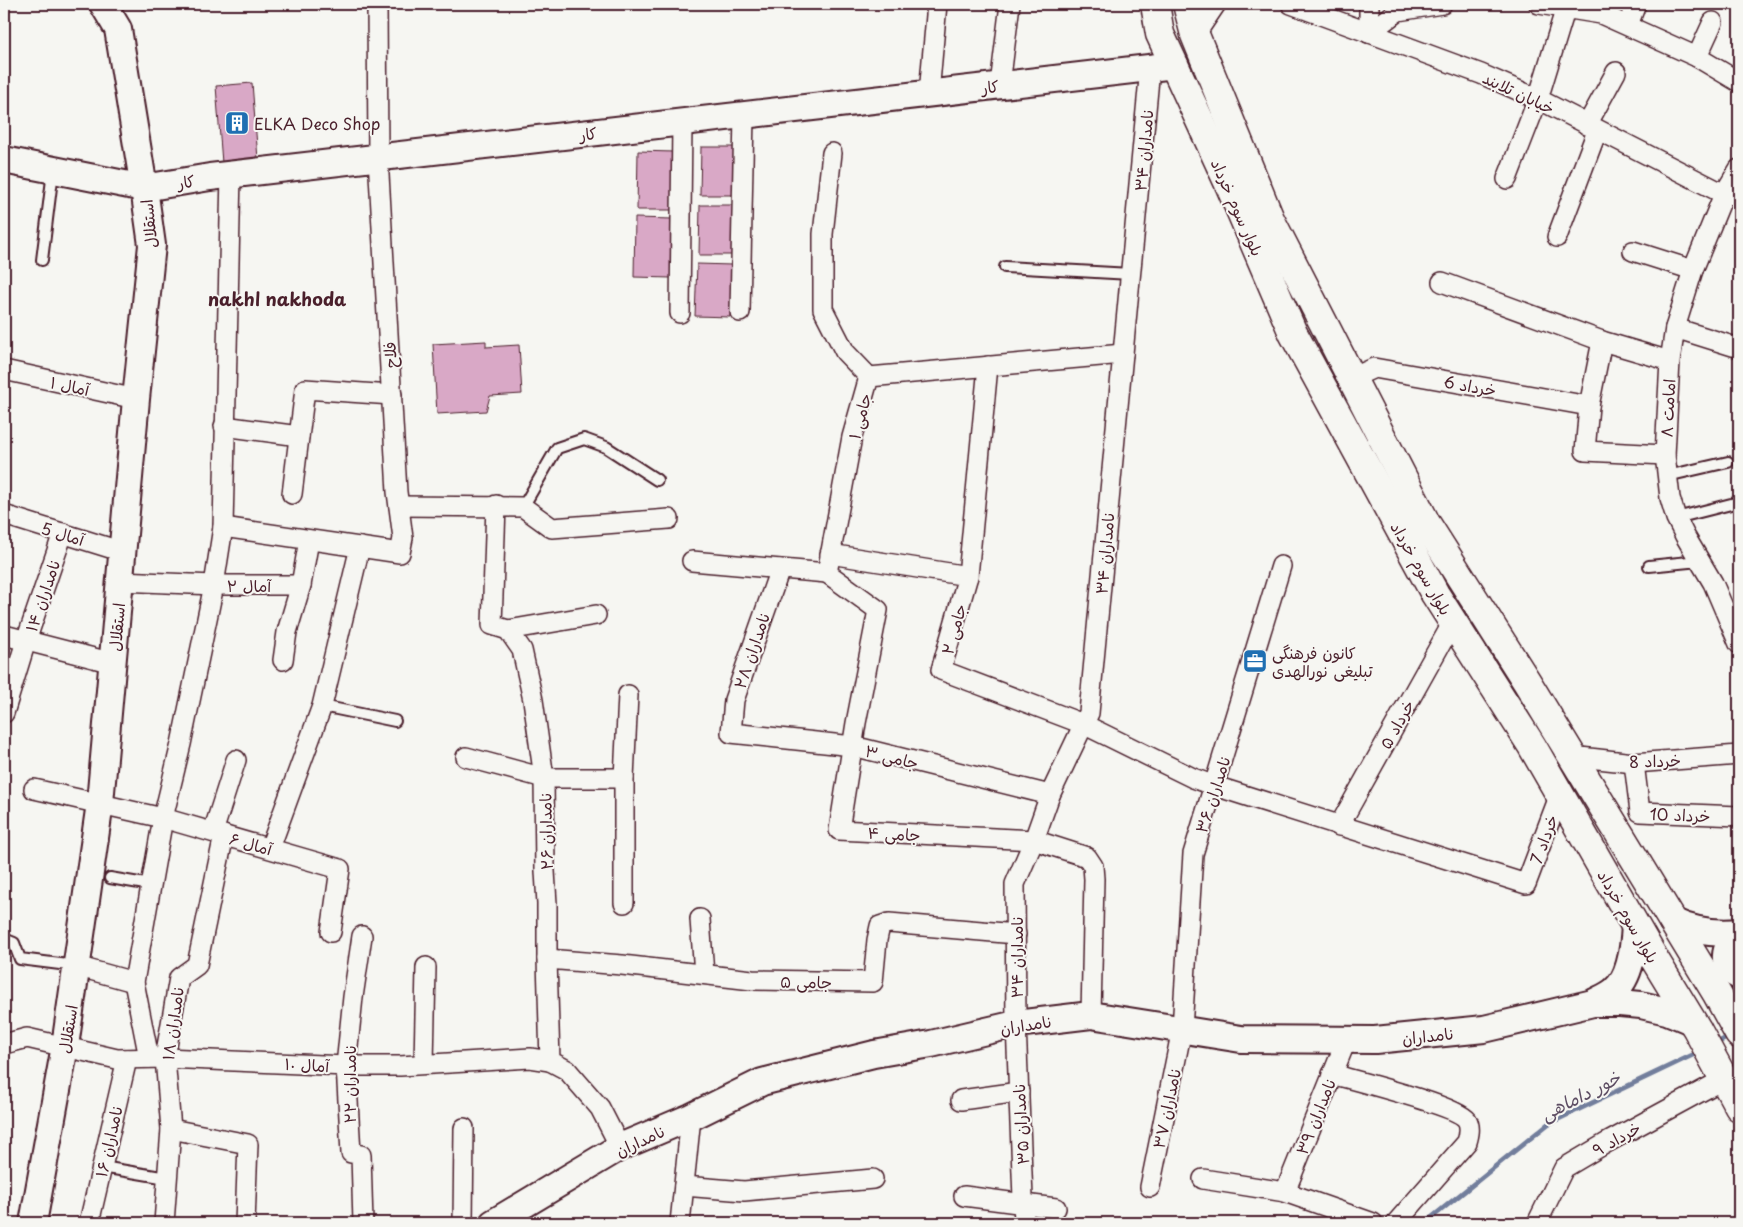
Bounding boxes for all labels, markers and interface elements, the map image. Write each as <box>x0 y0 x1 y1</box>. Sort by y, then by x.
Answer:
street label: خیابان تلابند <box>1479 65 1559 119</box>
street label: کار <box>978 73 1000 99</box>
street label: نامداران ۳۴ <box>1127 108 1159 192</box>
building icon: ELKA Deco Shop <box>224 110 250 136</box>
place label: ELKA Deco Shop <box>254 111 380 135</box>
street label: کار <box>576 120 598 146</box>
street label: بلوار سوم خرداد <box>1204 154 1270 260</box>
street label: کار <box>174 168 197 195</box>
street label: استقلال <box>134 198 162 250</box>
district label: nakhl nakhoda <box>208 285 347 312</box>
street label: فلاح <box>376 341 402 369</box>
street label: آمال ۱ <box>48 369 93 401</box>
street label: خرداد 6 <box>1442 369 1498 401</box>
street label: امامت ۸ <box>1653 378 1681 438</box>
street label: جامی ۱ <box>841 390 877 442</box>
street label: نامداران ۳۴ <box>1088 511 1120 595</box>
street label: آمال 5 <box>38 515 89 551</box>
street label: بلوار سوم خرداد <box>1384 517 1459 620</box>
street label: نامداران ۱۴ <box>18 555 66 635</box>
street label: آمال ۲ <box>227 573 272 597</box>
street label: جامی ۲ <box>934 601 972 657</box>
street label: استقلال <box>102 602 130 652</box>
street label: نامداران ۲۸ <box>727 608 775 692</box>
place label: کانون فرهنگی تبلیغی نورالهدی <box>1272 640 1373 682</box>
office icon: کانون فرهنگی تبلیغی نورالهدی <box>1242 648 1268 674</box>
street label: خرداد ۵ <box>1373 695 1419 753</box>
street label: جامی ۳ <box>863 738 921 774</box>
street label: خرداد 8 <box>1629 747 1681 773</box>
street label: نامداران ۳۶ <box>1188 752 1236 836</box>
street label: نامداران ۲۶ <box>532 792 558 870</box>
street label: خرداد 10 <box>1649 801 1711 827</box>
street label: خرداد 7 <box>1523 811 1563 867</box>
street label: جامی ۴ <box>867 820 921 846</box>
street label: آمال ۶ <box>227 825 276 861</box>
street label: بلوار سوم خرداد <box>1591 865 1666 968</box>
street label: نامداران ۳۴ <box>1004 916 1028 998</box>
street label: جامی ۵ <box>780 969 832 993</box>
street label: نامداران ۱۸ <box>155 984 189 1062</box>
street label: استقلال <box>51 1003 83 1055</box>
street label: نامداران <box>998 1008 1054 1040</box>
street label: نامداران <box>1401 1020 1455 1050</box>
street label: نامداران ۲۲ <box>337 1044 361 1124</box>
street label: آمال ۱۰ <box>284 1051 331 1077</box>
water label: خور داماهی <box>1535 1063 1625 1127</box>
street label: نامداران ۳۷ <box>1146 1065 1186 1151</box>
street label: نامداران ۳۹ <box>1289 1074 1341 1158</box>
street label: نامداران ۳۵ <box>1006 1083 1034 1165</box>
street label: نامداران ۱۶ <box>88 1103 128 1179</box>
street label: خرداد ۹ <box>1587 1115 1645 1161</box>
street label: نامداران <box>611 1118 669 1162</box>

